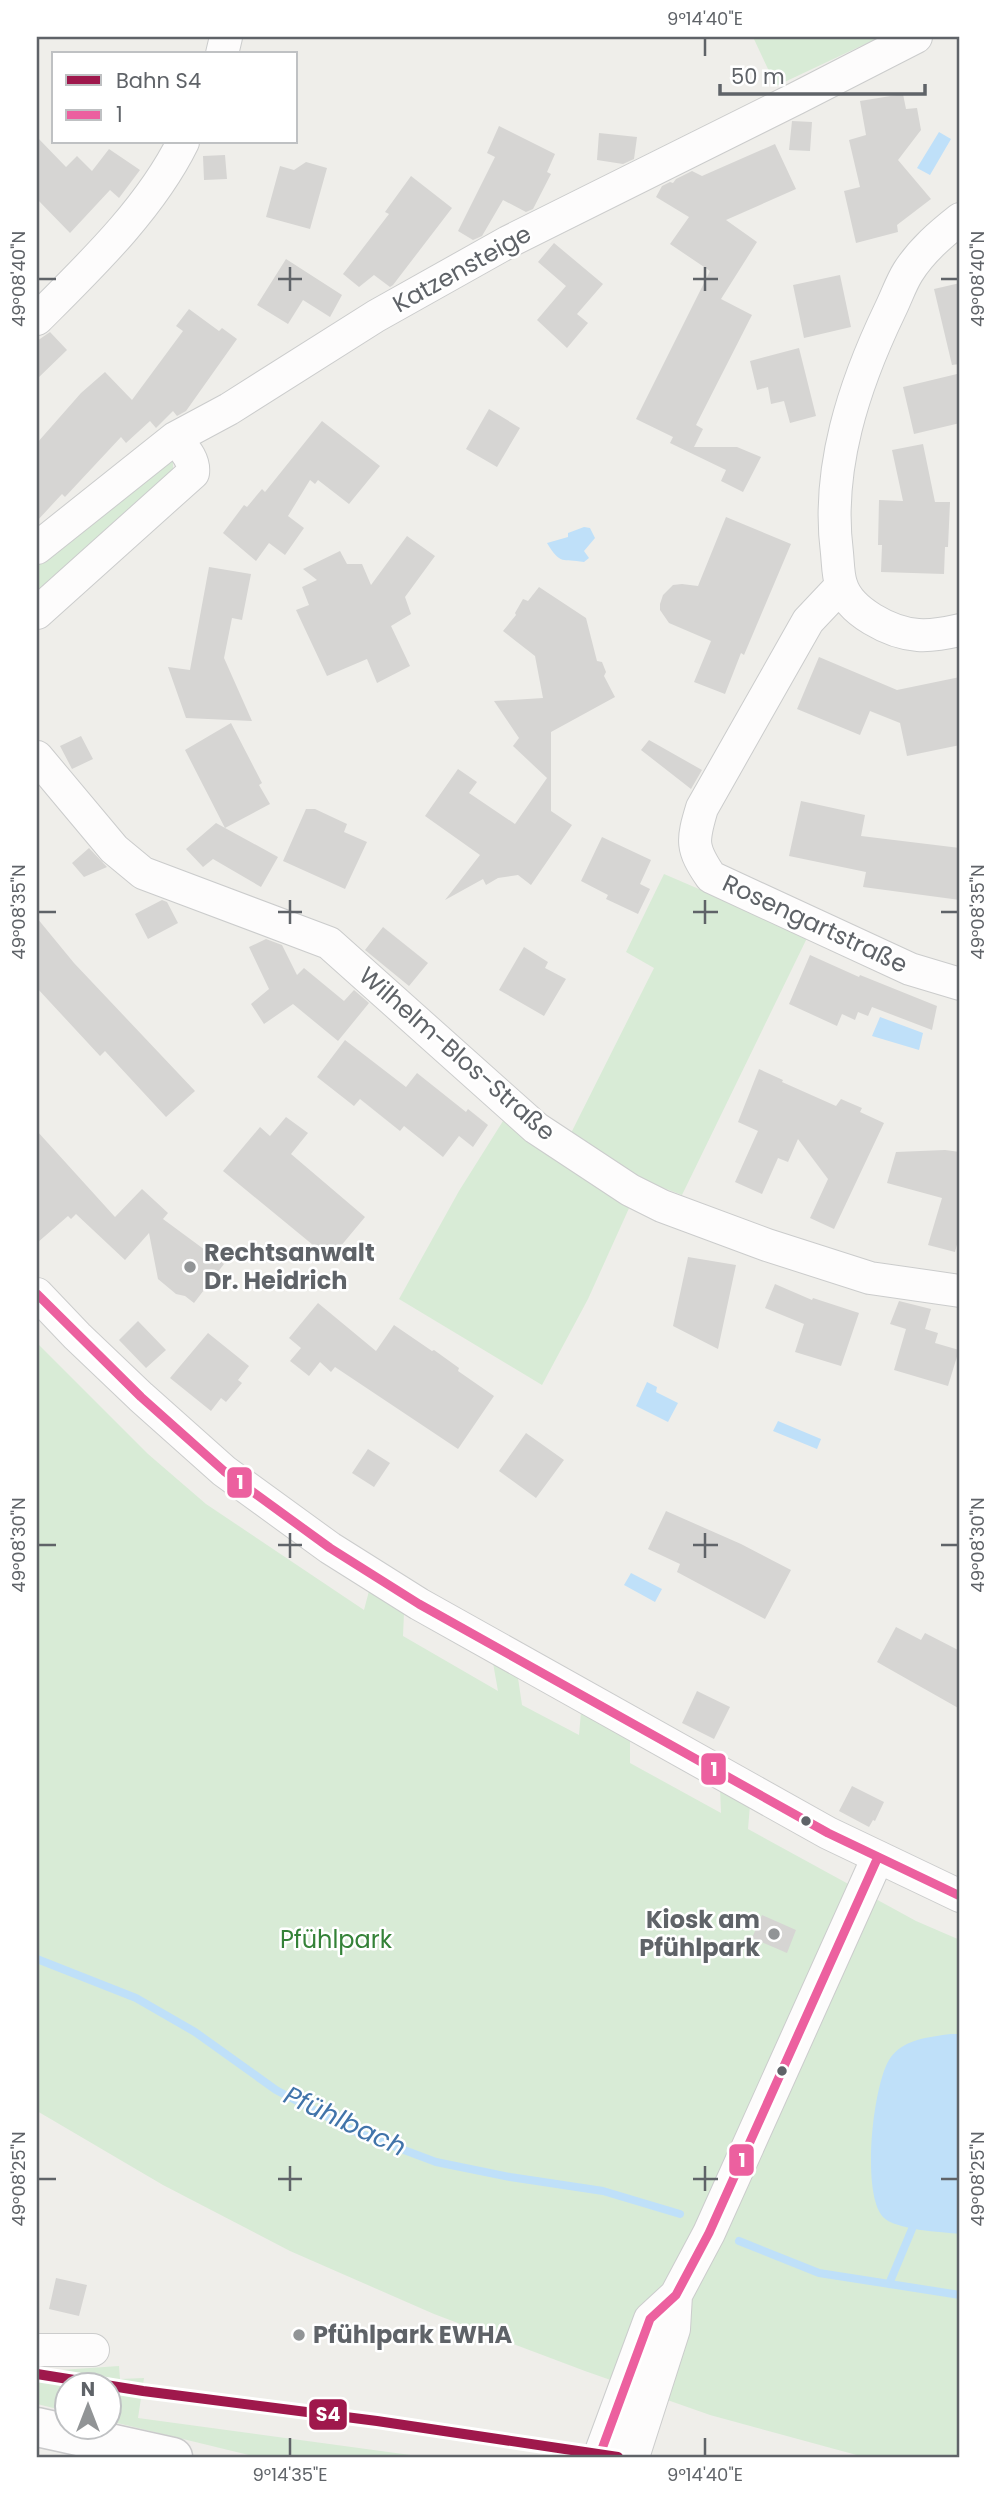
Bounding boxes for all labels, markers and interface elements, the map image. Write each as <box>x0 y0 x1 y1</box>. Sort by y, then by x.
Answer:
text: 9°14'40"E <box>667 6 743 31</box>
legend <box>52 52 298 144</box>
scale bar <box>720 52 925 96</box>
text: 50 m <box>731 62 785 91</box>
text: Bahn S4 <box>116 66 201 95</box>
text: 1 <box>116 100 123 129</box>
street label: Katzensteige <box>387 217 537 320</box>
text: 49°08'40"N <box>6 231 31 327</box>
text: 49°08'40"N <box>965 231 990 327</box>
text: 49°08'35"N <box>6 864 31 960</box>
text: 49°08'35"N <box>965 864 990 960</box>
street label: Rosengartstraße <box>717 866 913 981</box>
street label: Wilhelm-Blos-Straße <box>352 959 563 1148</box>
place label: Rechtsanwalt Dr. Heidrich <box>204 1236 375 1297</box>
marker: Rechtsanwalt Dr. Heidrich <box>182 1259 198 1275</box>
line badge: 1 <box>226 1466 253 1499</box>
text: 1 <box>236 1469 244 1496</box>
text: 49°08'30"N <box>6 1497 31 1593</box>
text: 49°08'30"N <box>965 1497 990 1593</box>
line badge: 1 <box>700 1752 727 1786</box>
text: 1 <box>710 1756 718 1783</box>
unlabelled marker <box>799 1814 813 1828</box>
place label: Kiosk am Pfühlpark <box>639 1903 760 1964</box>
park label: Pfühlpark <box>280 1923 393 1956</box>
marker: Kiosk am Pfühlpark <box>766 1926 782 1942</box>
unlabelled marker <box>775 2064 789 2078</box>
water label: Pfühlbach <box>278 2077 412 2165</box>
text: 49°08'25"N <box>6 2131 31 2227</box>
text: 49°08'25"N <box>965 2131 990 2227</box>
line badge: 1 <box>728 2143 755 2177</box>
text: 1 <box>738 2147 746 2174</box>
place label: Pfühlpark EWHA <box>313 2318 513 2351</box>
marker: Pfühlpark EWHA <box>291 2327 307 2343</box>
north arrow <box>52 2372 122 2442</box>
text: N <box>81 2376 95 2403</box>
line badge: S4 <box>308 2398 348 2431</box>
text: S4 <box>316 2401 340 2428</box>
text: 9°14'35"E <box>252 2462 328 2487</box>
text: 9°14'40"E <box>667 2462 743 2487</box>

